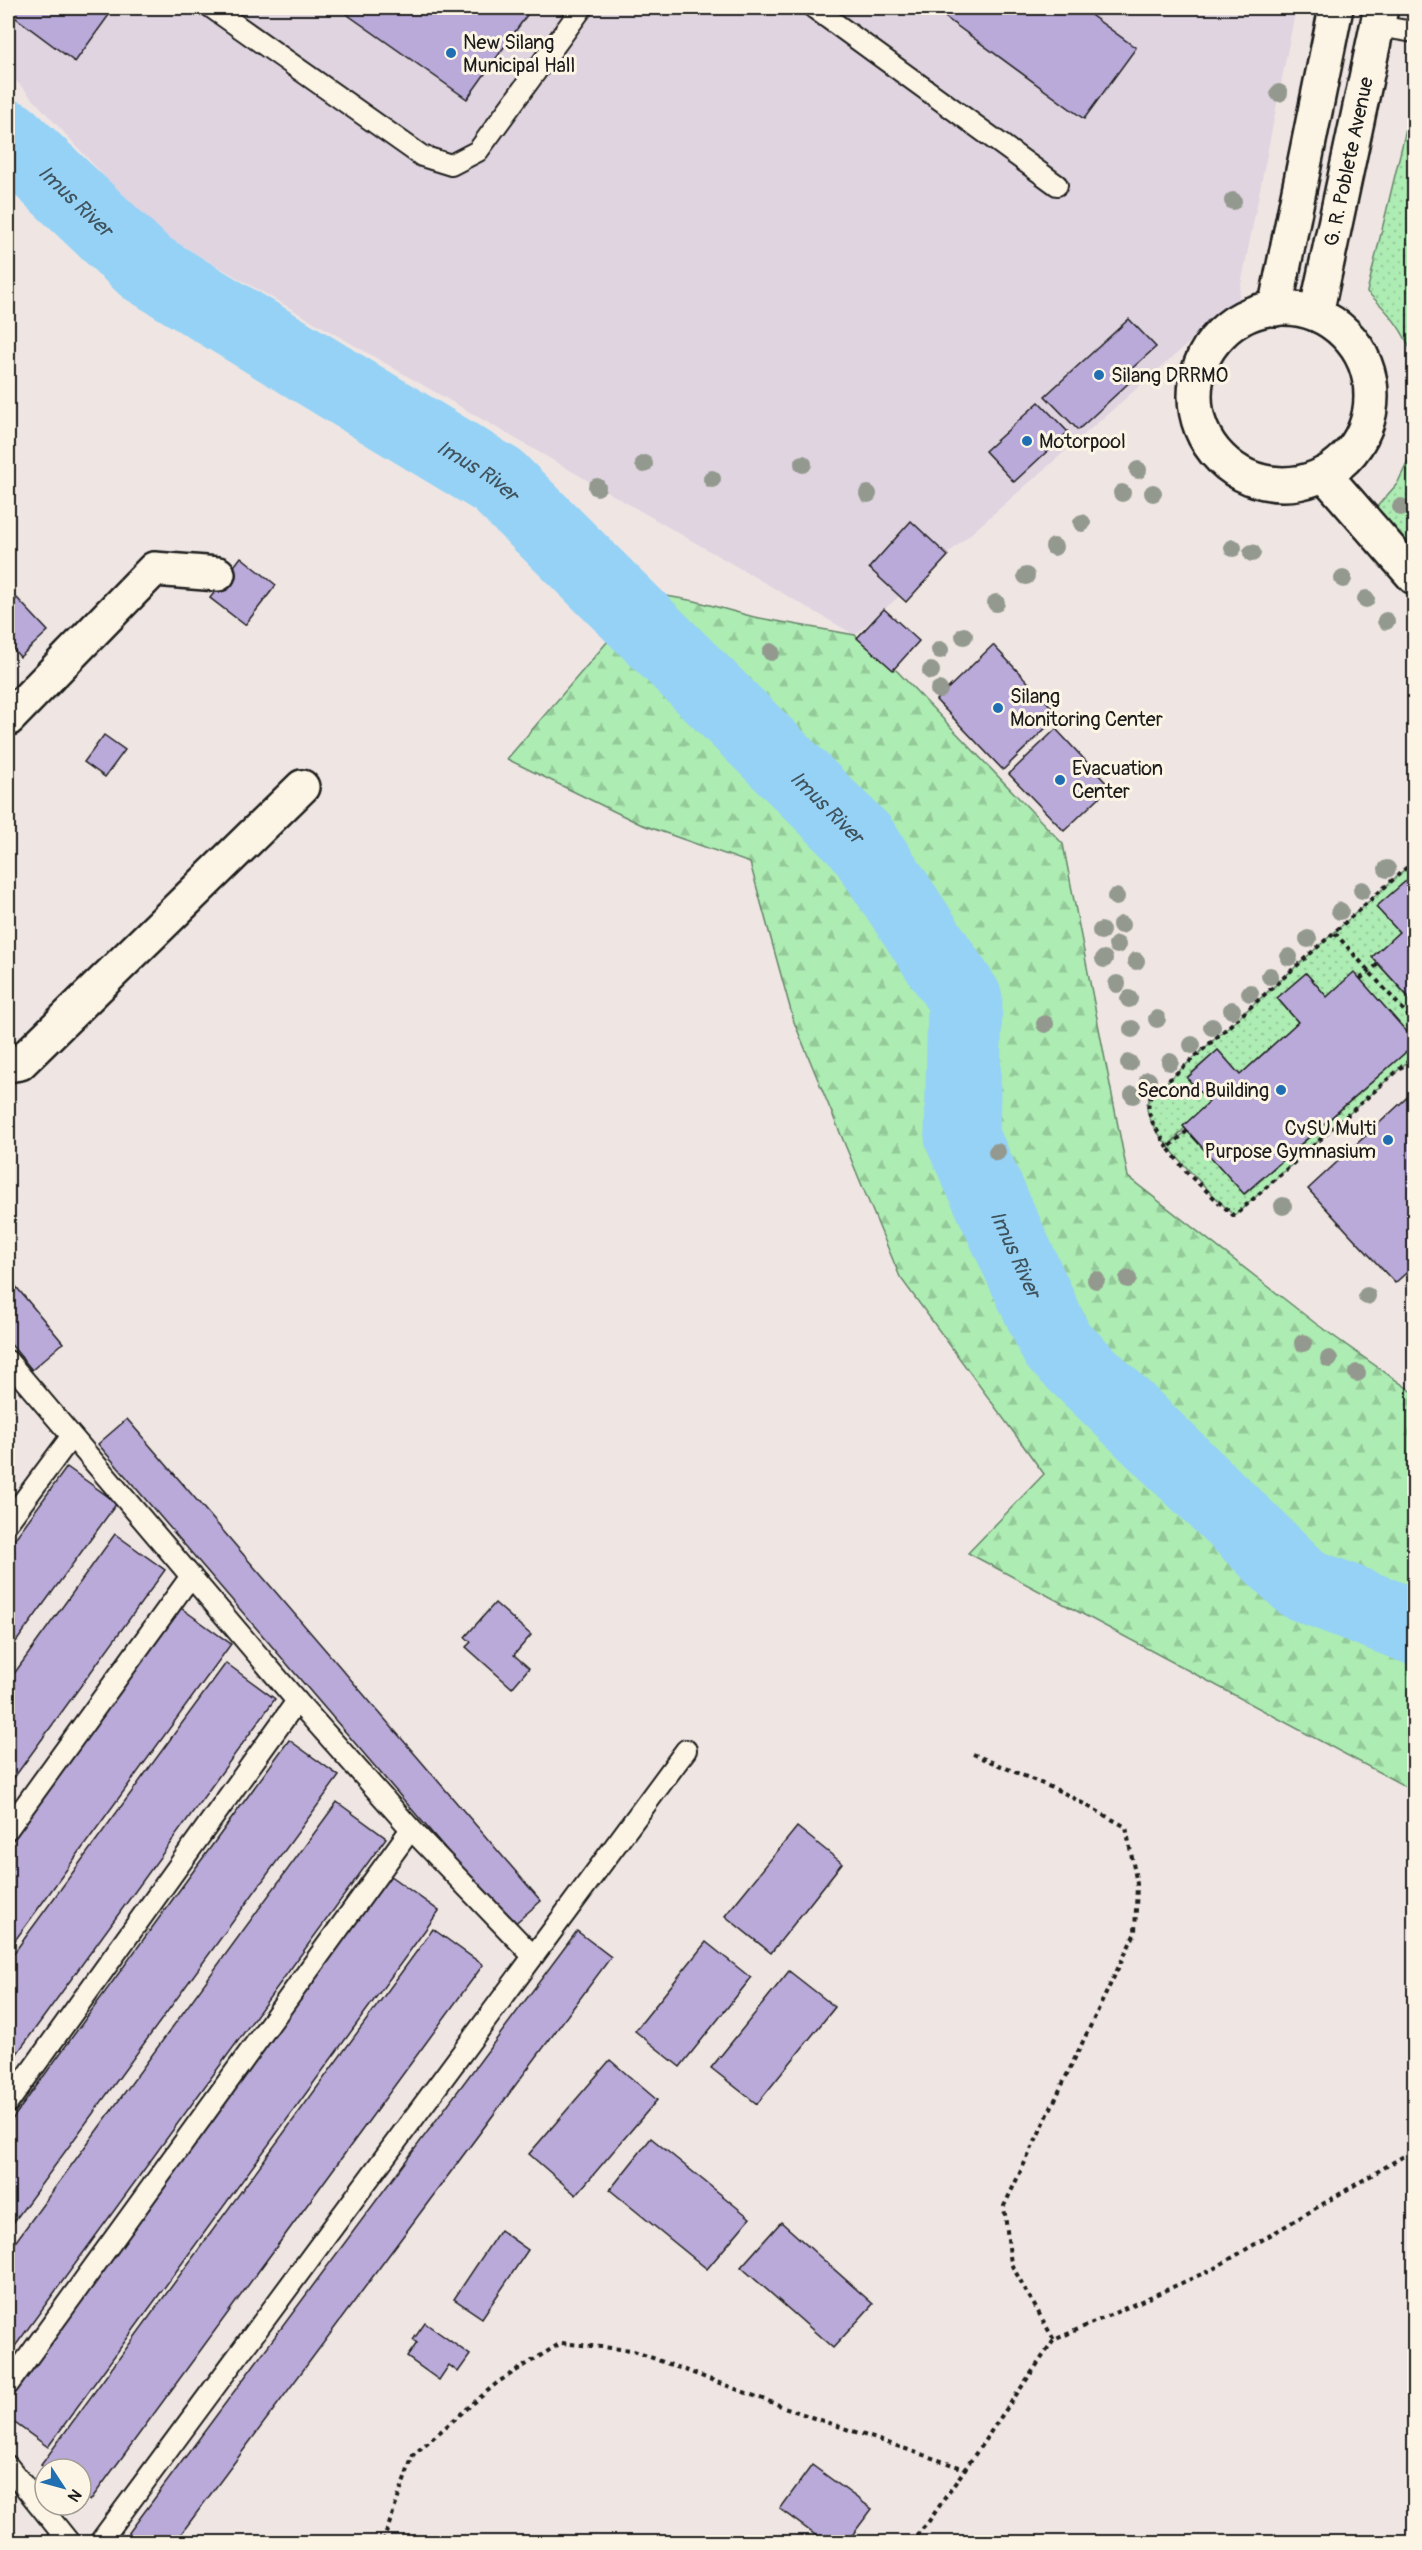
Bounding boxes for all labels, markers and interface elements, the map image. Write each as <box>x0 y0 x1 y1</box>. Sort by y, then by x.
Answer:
place label: New Silang Municipal Hall <box>463 30 575 78</box>
marker: New Silang Municipal Hall <box>444 46 458 60</box>
street label: G. R. Poblete Avenue <box>1319 74 1379 248</box>
water label: Imus River <box>32 160 120 245</box>
place label: Silang DRRMO <box>1111 363 1228 388</box>
marker: Silang DRRMO <box>1092 368 1106 382</box>
place label: Motorpool <box>1039 429 1126 454</box>
water label: Imus River <box>432 434 526 509</box>
marker: Motorpool <box>1020 434 1034 448</box>
place label: Silang Monitoring Center <box>1010 684 1163 732</box>
marker: Silang Monitoring Center <box>991 701 1005 715</box>
place label: Evacuation Center <box>1072 756 1163 804</box>
water label: Imus River <box>784 765 871 852</box>
marker: Evacuation Center <box>1053 773 1067 787</box>
place label: Second Building <box>1137 1078 1269 1103</box>
marker: Second Building <box>1274 1083 1288 1097</box>
place label: CvSU Multi Purpose Gymnasium <box>1205 1116 1376 1164</box>
marker: CvSU Multi Purpose Gymnasium <box>1381 1133 1395 1147</box>
water label: Imus River <box>984 1207 1048 1305</box>
north arrow <box>33 2457 93 2517</box>
text: N <box>63 2485 86 2506</box>

